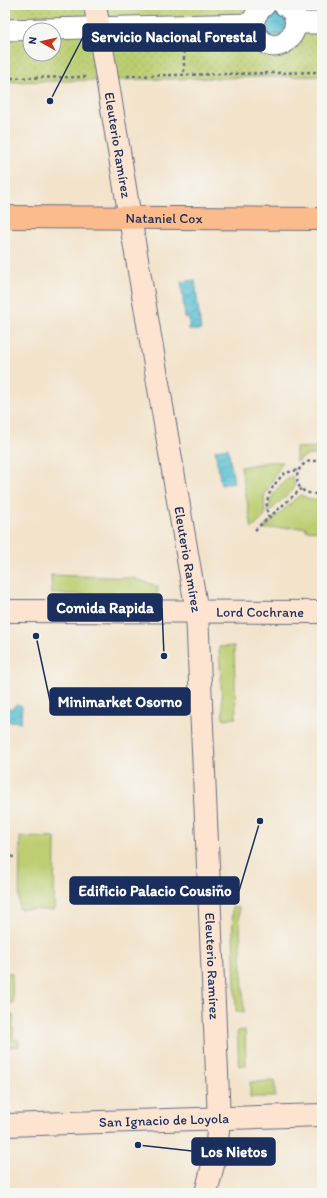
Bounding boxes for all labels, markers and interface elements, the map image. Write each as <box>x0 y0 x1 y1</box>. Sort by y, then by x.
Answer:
north arrow <box>22 22 62 62</box>
callout: Servicio Nacional Forestal <box>83 24 265 51</box>
text: Servicio Nacional Forestal <box>91 28 258 46</box>
text: N <box>26 36 40 45</box>
street label: Eleuterio Ramírez <box>101 91 135 200</box>
street label: Nataniel Cox <box>126 209 202 227</box>
street label: Eleuterio Ramírez <box>171 505 205 614</box>
callout: Comida Rapida <box>48 594 162 621</box>
text: Comida Rapida <box>56 599 154 618</box>
street label: Lord Cochrane <box>216 603 304 620</box>
callout: Minimarket Osorno <box>50 688 190 715</box>
text: Minimarket Osorno <box>58 693 183 711</box>
callout: Edificio Palacio Cousiño <box>70 877 239 904</box>
text: Edificio Palacio Cousiño <box>78 882 232 900</box>
street label: Eleuterio Ramírez <box>202 912 223 1021</box>
street label: San Ignacio de Loyola <box>99 1109 229 1131</box>
callout: Los Nietos <box>192 1138 275 1165</box>
text: Los Nietos <box>201 1143 268 1161</box>

